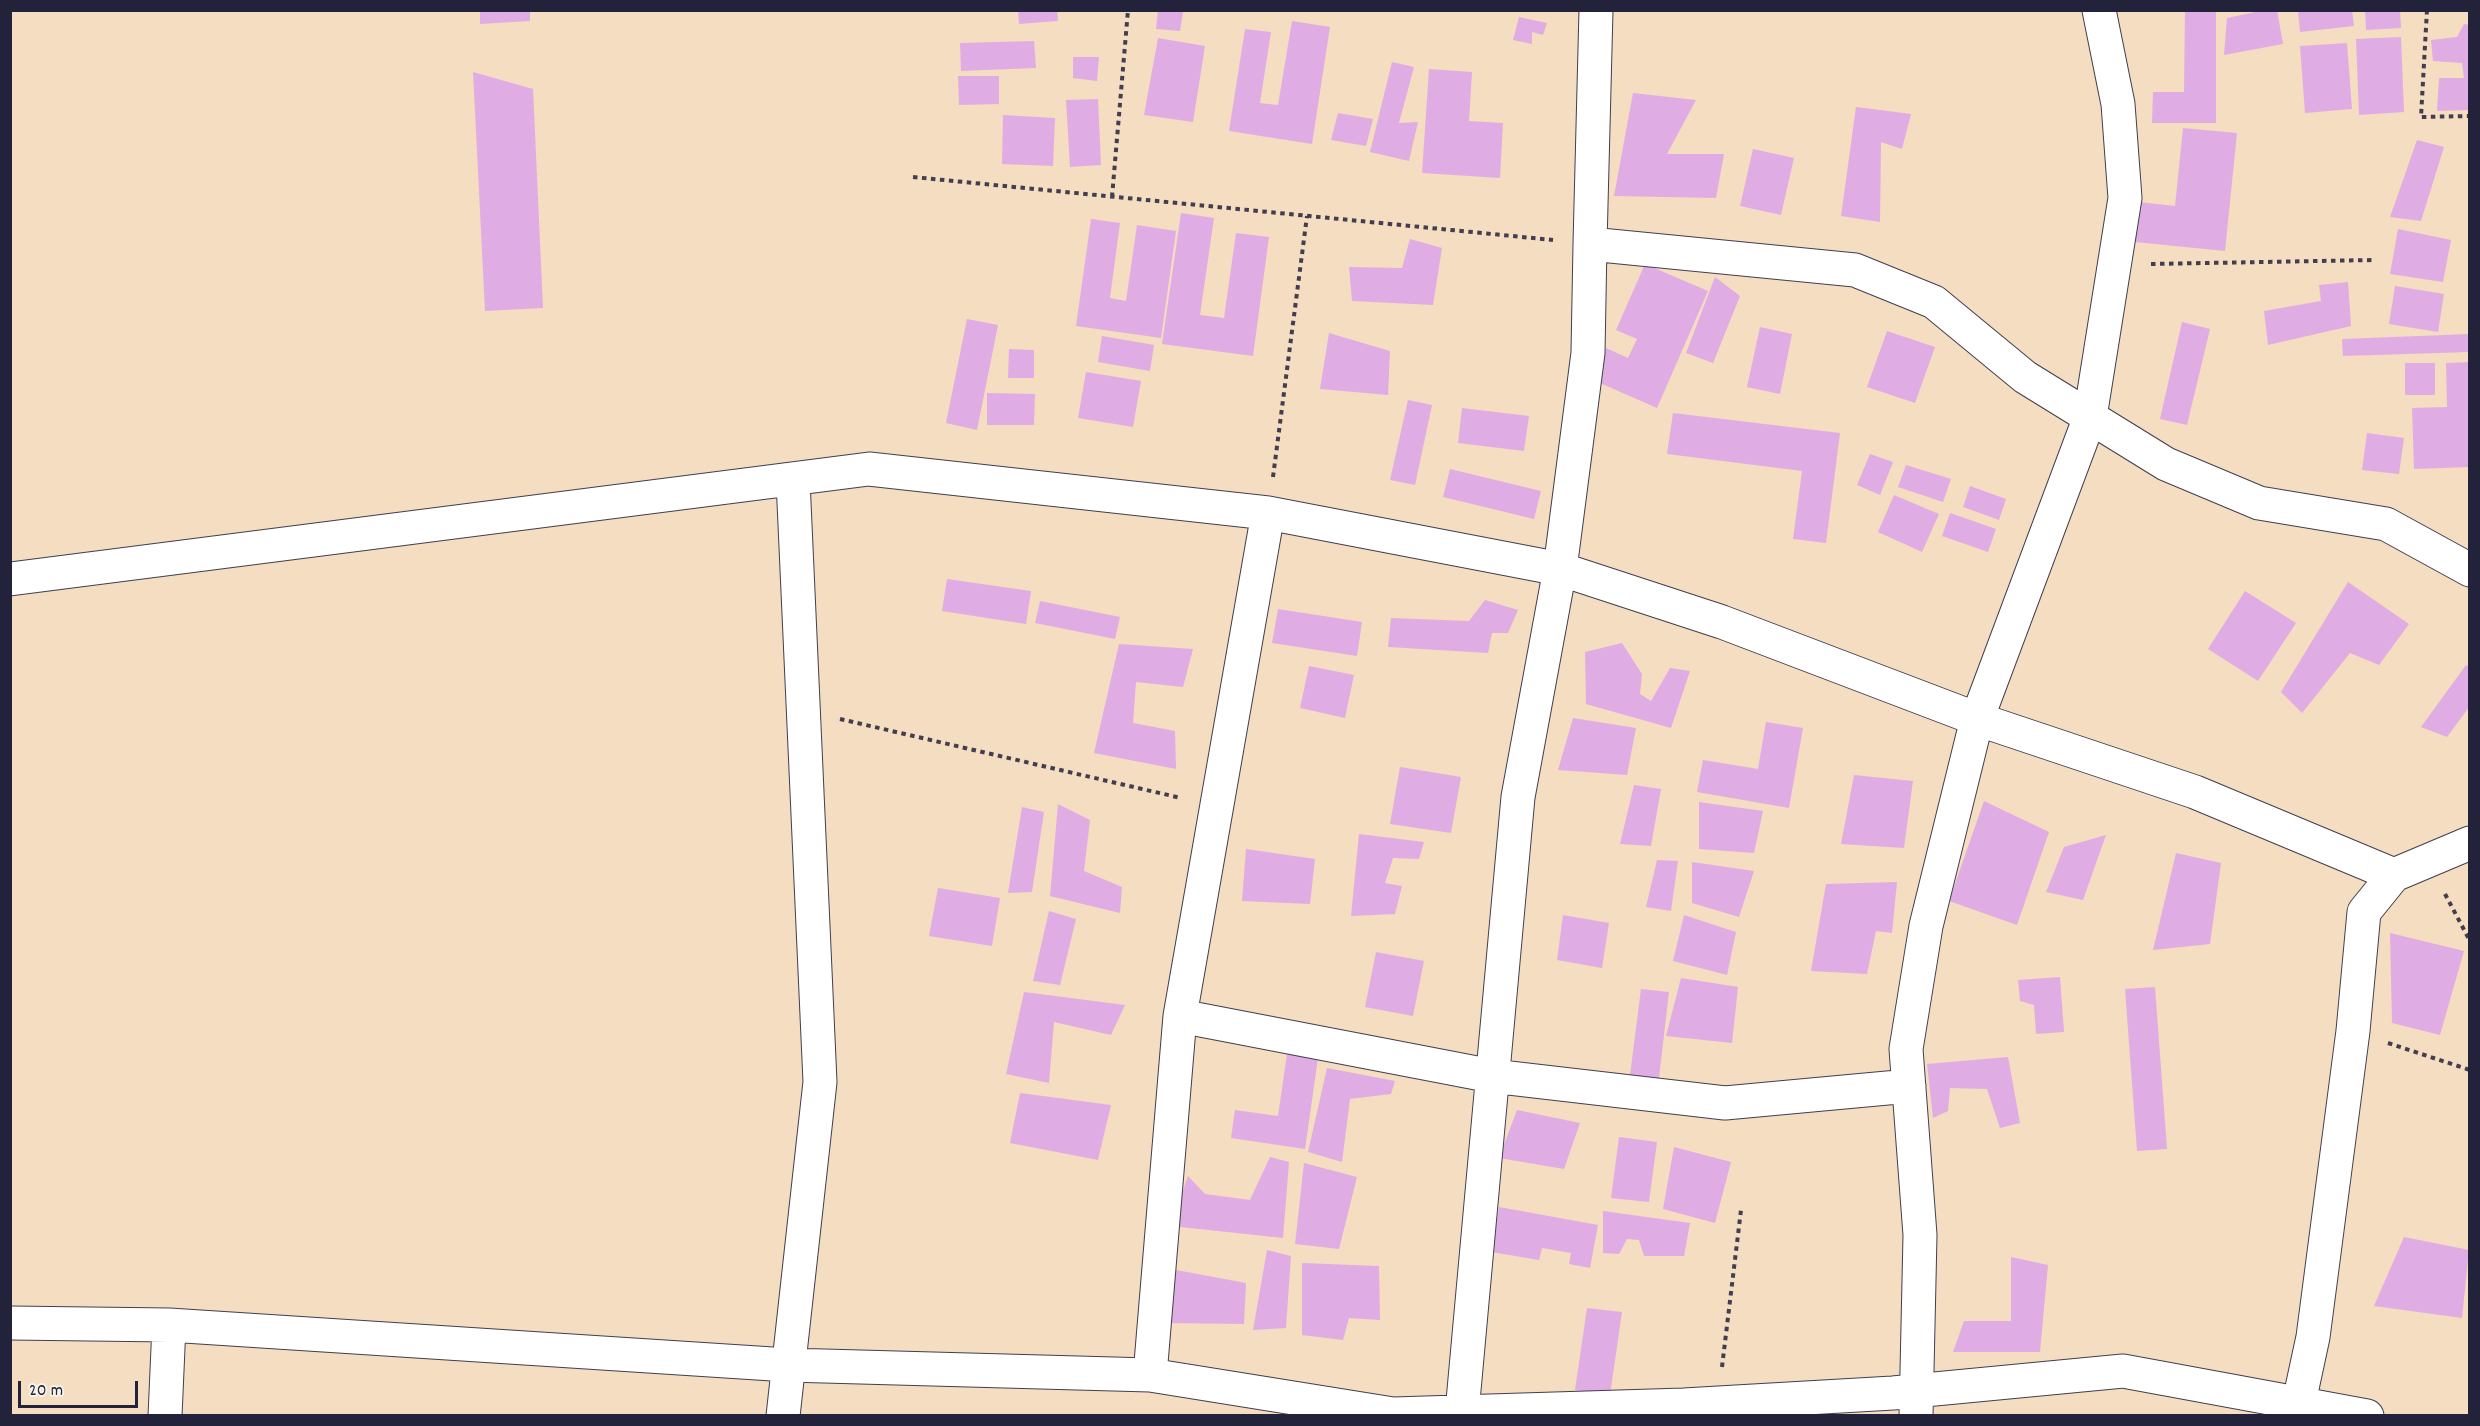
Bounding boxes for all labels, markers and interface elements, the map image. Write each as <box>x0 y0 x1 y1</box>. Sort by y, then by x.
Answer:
scale bar <box>21 1369 141 1407</box>
text: 20 m <box>29 1379 63 1404</box>

